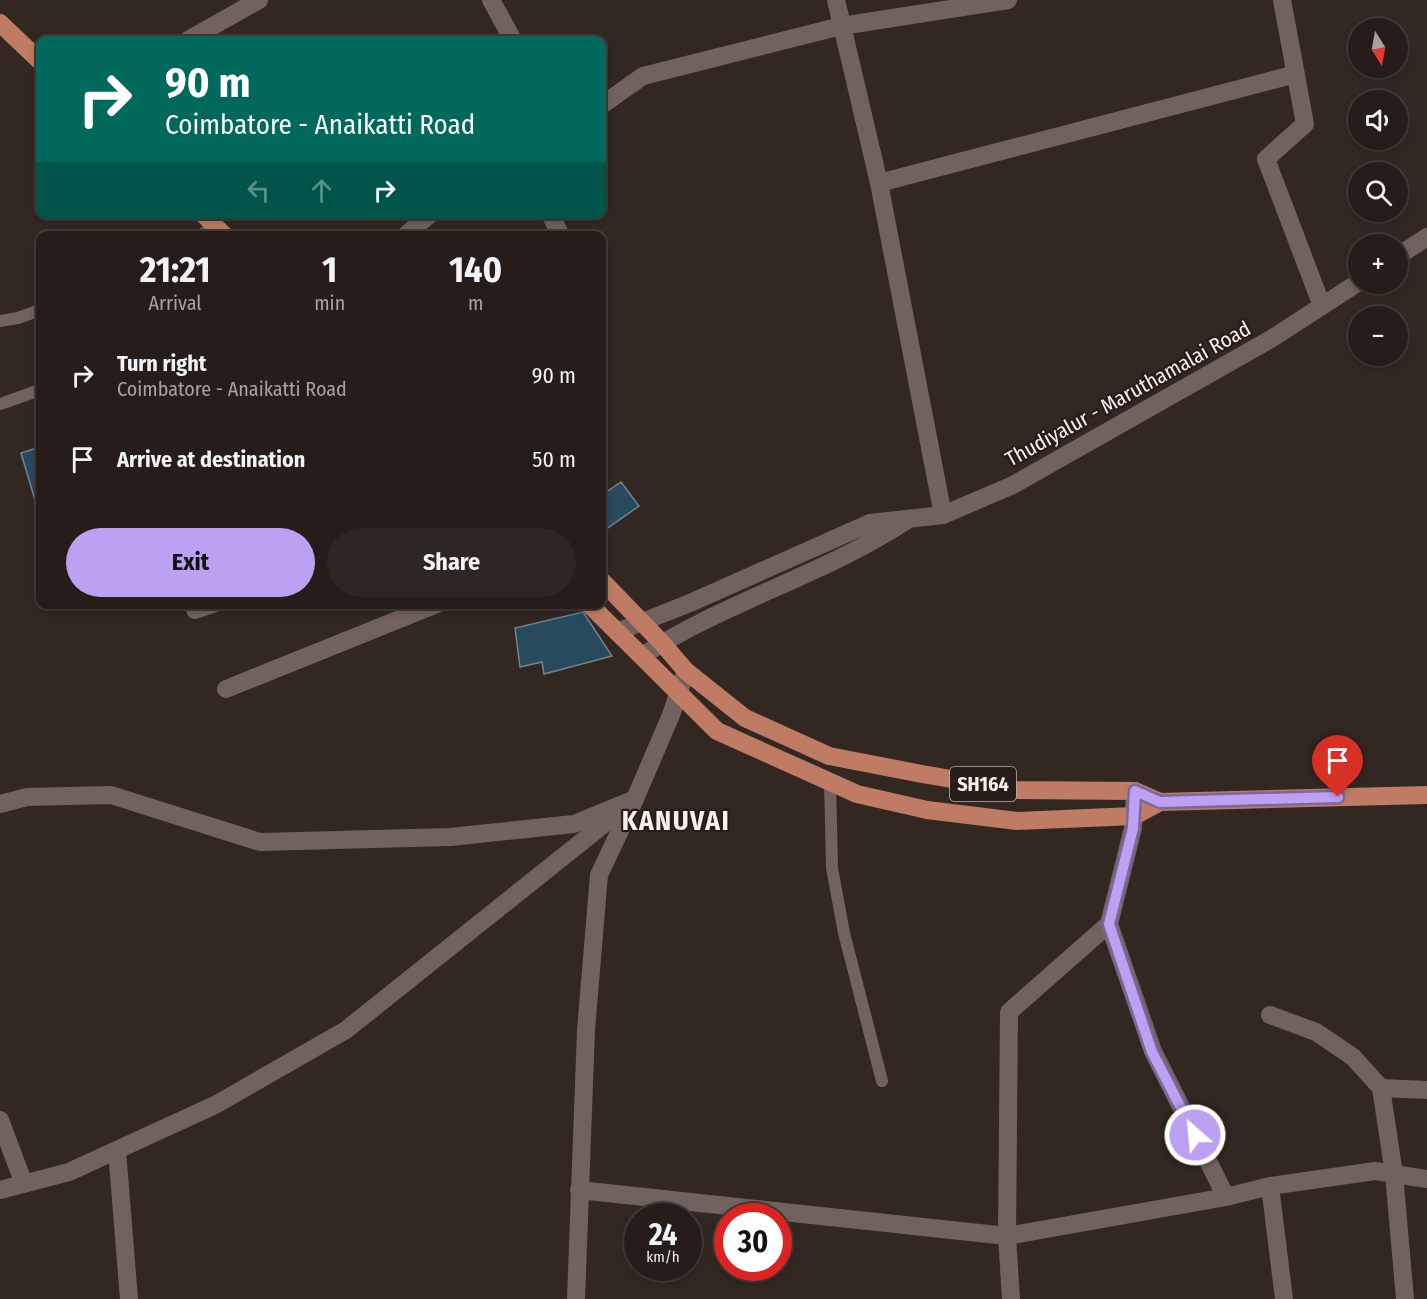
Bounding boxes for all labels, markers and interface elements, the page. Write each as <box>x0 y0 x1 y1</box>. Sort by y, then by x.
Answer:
north arrow <box>1348 18 1408 78</box>
map controls <box>1348 18 1408 366</box>
text: 90 m <box>165 58 250 108</box>
icon: right <box>66 60 144 138</box>
button: sound <box>1348 90 1408 150</box>
text: Coimbatore - Anaikatti Road <box>165 109 475 141</box>
button: search <box>1348 162 1408 222</box>
icon: left <box>242 174 275 207</box>
icon: ahead <box>305 174 338 207</box>
icon: right <box>368 174 401 207</box>
button: + <box>1348 234 1408 294</box>
text: 21:21 <box>140 248 211 292</box>
text: 1 <box>322 248 337 292</box>
text: 140 <box>449 248 502 292</box>
text: Arrival <box>149 291 202 315</box>
text: min <box>314 291 345 315</box>
text: m <box>468 291 483 315</box>
button: − <box>1348 306 1408 366</box>
street label: Thudiyalur - Maruthamalai Road <box>1001 316 1255 472</box>
text: Turn right <box>117 350 206 377</box>
icon: right <box>66 359 99 392</box>
text: 90 m <box>532 362 576 389</box>
text: Coimbatore - Anaikatti Road <box>117 377 347 401</box>
icon: arrive <box>66 443 99 476</box>
text: Arrive at destination <box>117 446 305 473</box>
text: 50 m <box>532 446 576 473</box>
button: Exit <box>66 528 315 597</box>
button: Share <box>327 528 576 597</box>
pin <box>1312 735 1363 797</box>
icon: arrive <box>1321 744 1354 777</box>
road number: SH164 <box>950 767 1016 801</box>
district label: KANUVAI <box>622 805 730 837</box>
position arrow <box>1163 1103 1227 1167</box>
speed limit sign: 30 <box>714 1203 792 1281</box>
text: 24 <box>649 1217 677 1253</box>
text: km/h <box>646 1248 680 1266</box>

